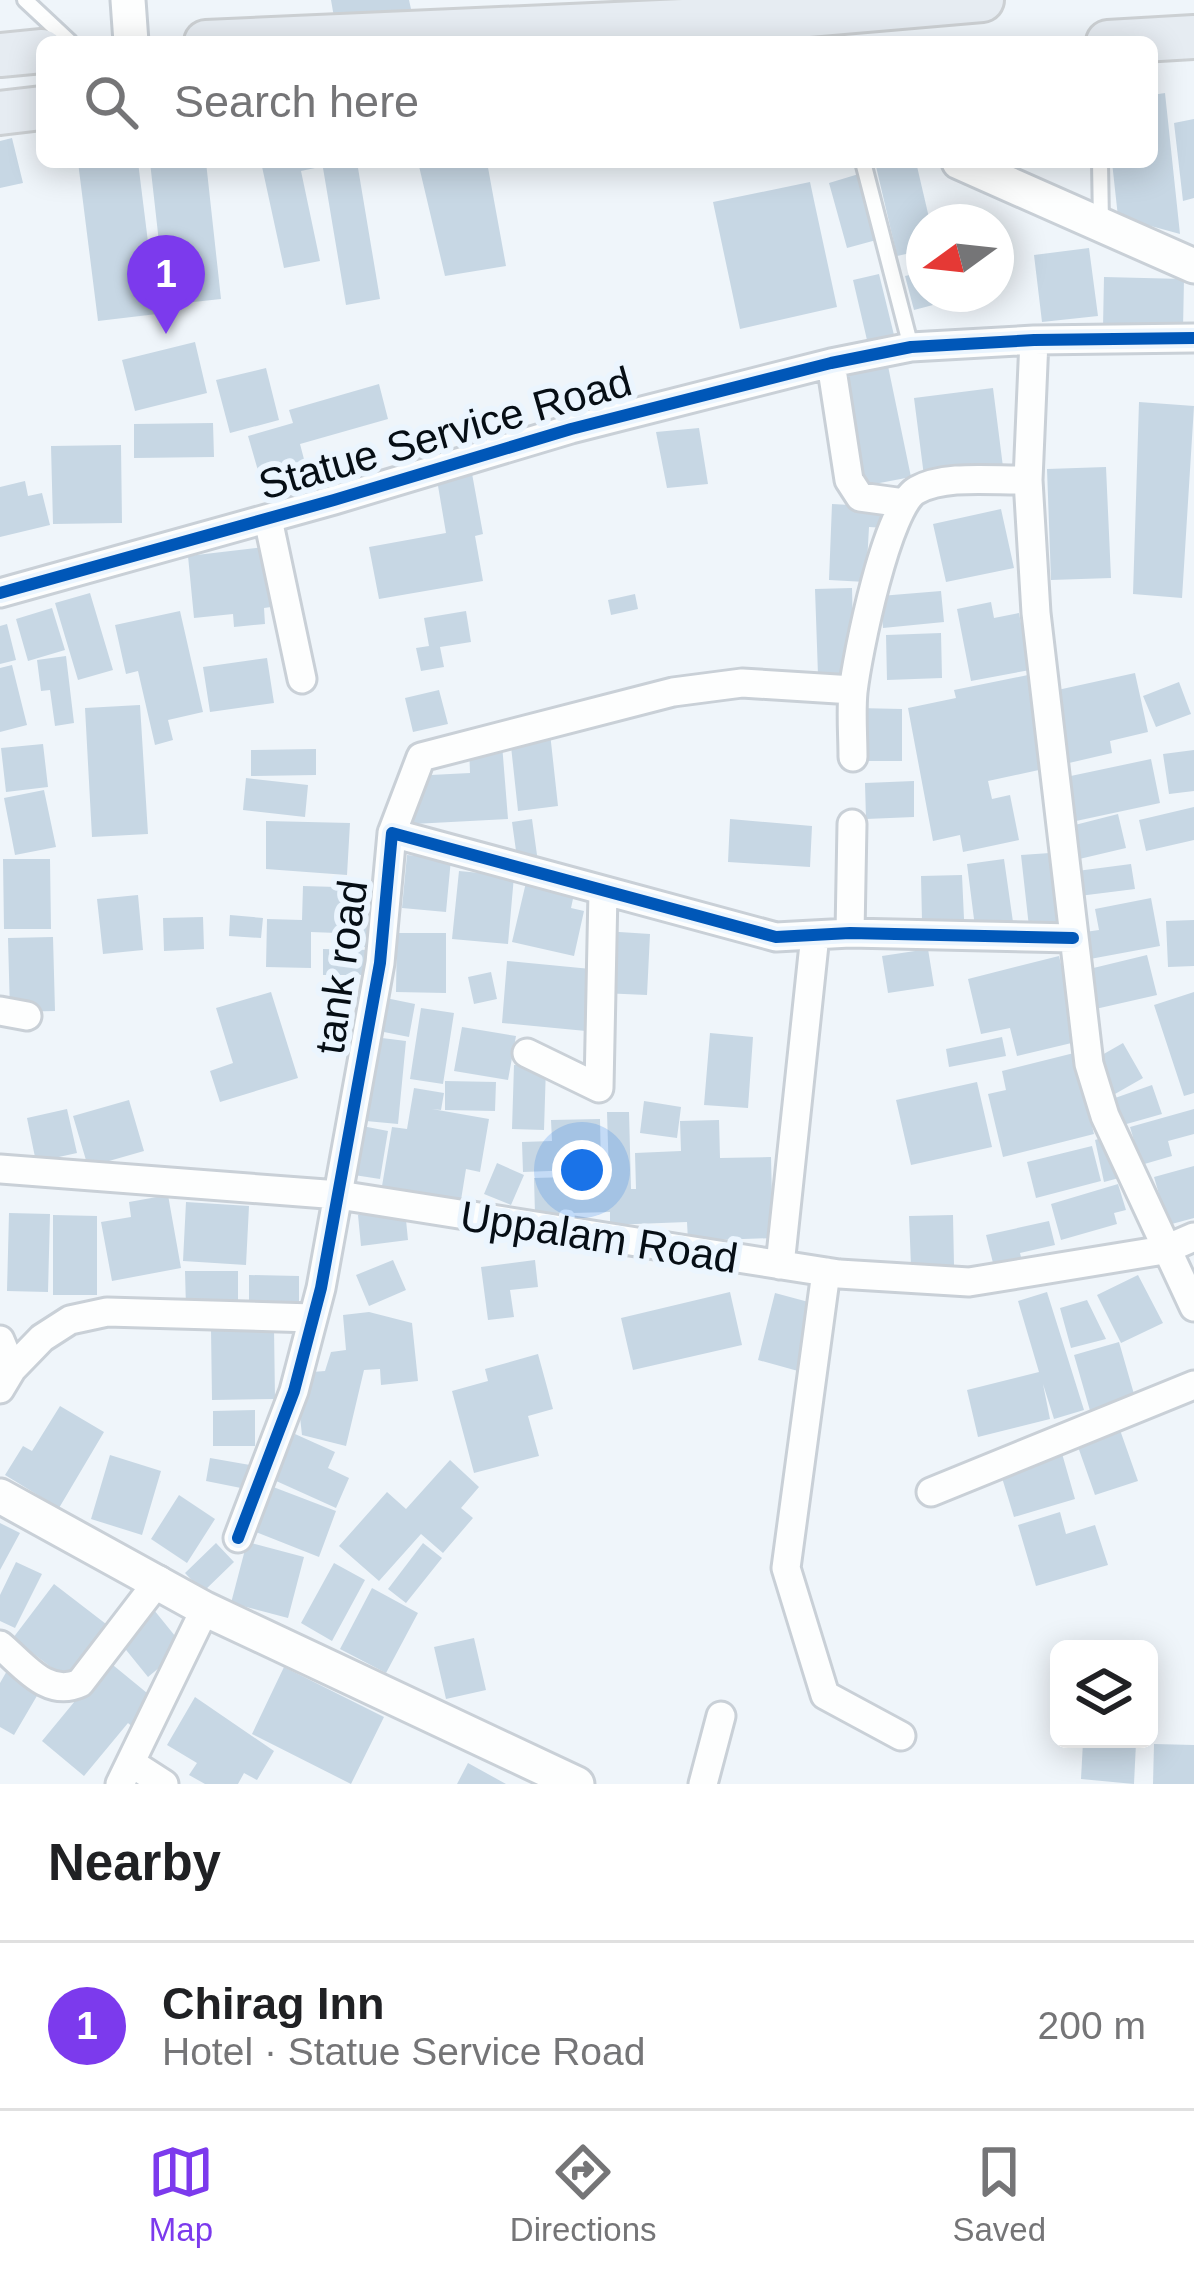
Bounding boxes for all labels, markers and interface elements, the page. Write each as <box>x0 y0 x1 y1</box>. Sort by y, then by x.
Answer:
search box <box>36 36 1158 168</box>
icon: search <box>78 69 144 135</box>
text: Search here <box>174 76 419 127</box>
north arrow <box>906 204 1014 312</box>
pin: 1 <box>127 235 205 334</box>
street label: Statue Service Road <box>253 357 637 509</box>
street label: tank road <box>306 877 376 1057</box>
your location <box>552 1140 612 1200</box>
street label: Uppalam Road <box>457 1192 741 1282</box>
map controls <box>1050 1640 1158 1748</box>
button: layers <box>1050 1640 1158 1748</box>
text: Nearby <box>48 1834 221 1891</box>
text: Chirag Inn <box>162 1978 385 2029</box>
text: 1 <box>76 2004 98 2047</box>
text: 200 m <box>1038 2004 1146 2047</box>
text: Hotel · Statue Service Road <box>162 2030 645 2073</box>
tab: Map <box>148 2139 214 2249</box>
tab: Directions <box>510 2139 657 2249</box>
tab: Saved <box>952 2139 1046 2249</box>

